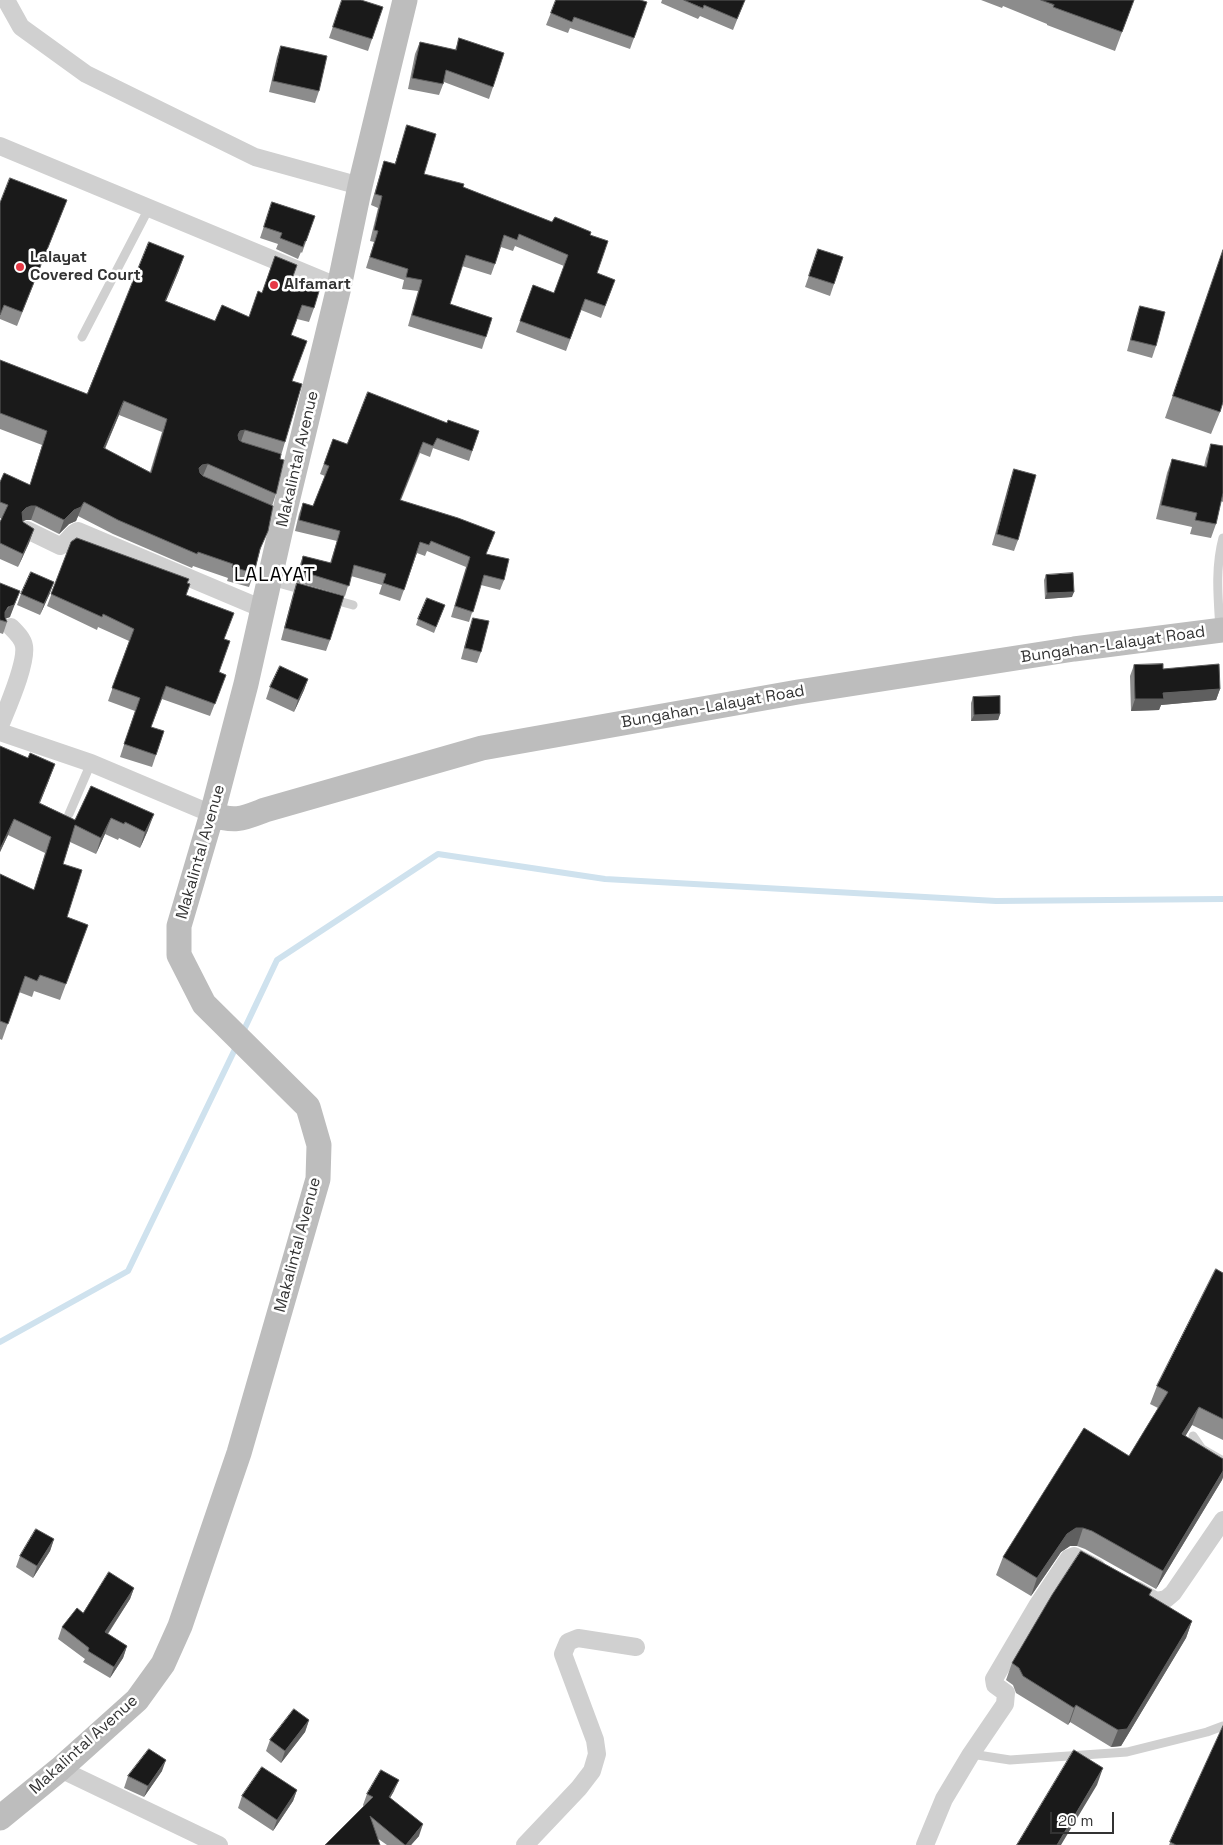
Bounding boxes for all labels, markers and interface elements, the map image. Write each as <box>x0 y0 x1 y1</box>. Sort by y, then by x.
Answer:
place label: Lalayat Covered Court <box>30 248 141 286</box>
marker: Lalayat Covered Court <box>14 261 26 273</box>
place label: Alfamart <box>284 275 351 295</box>
marker: Alfamart <box>268 279 280 291</box>
street label: Makalintal Avenue <box>273 389 323 529</box>
district label: LALAYAT <box>233 565 317 587</box>
street label: Bungahan-Lalayat Road <box>1020 623 1206 667</box>
street label: Bungahan-Lalayat Road <box>620 681 806 733</box>
street label: Makalintal Avenue <box>173 782 229 922</box>
street label: Makalintal Avenue <box>271 1175 325 1315</box>
street label: Makalintal Avenue <box>26 1691 142 1799</box>
scale bar <box>1053 1802 1117 1834</box>
text: 20 m <box>1058 1811 1093 1830</box>

